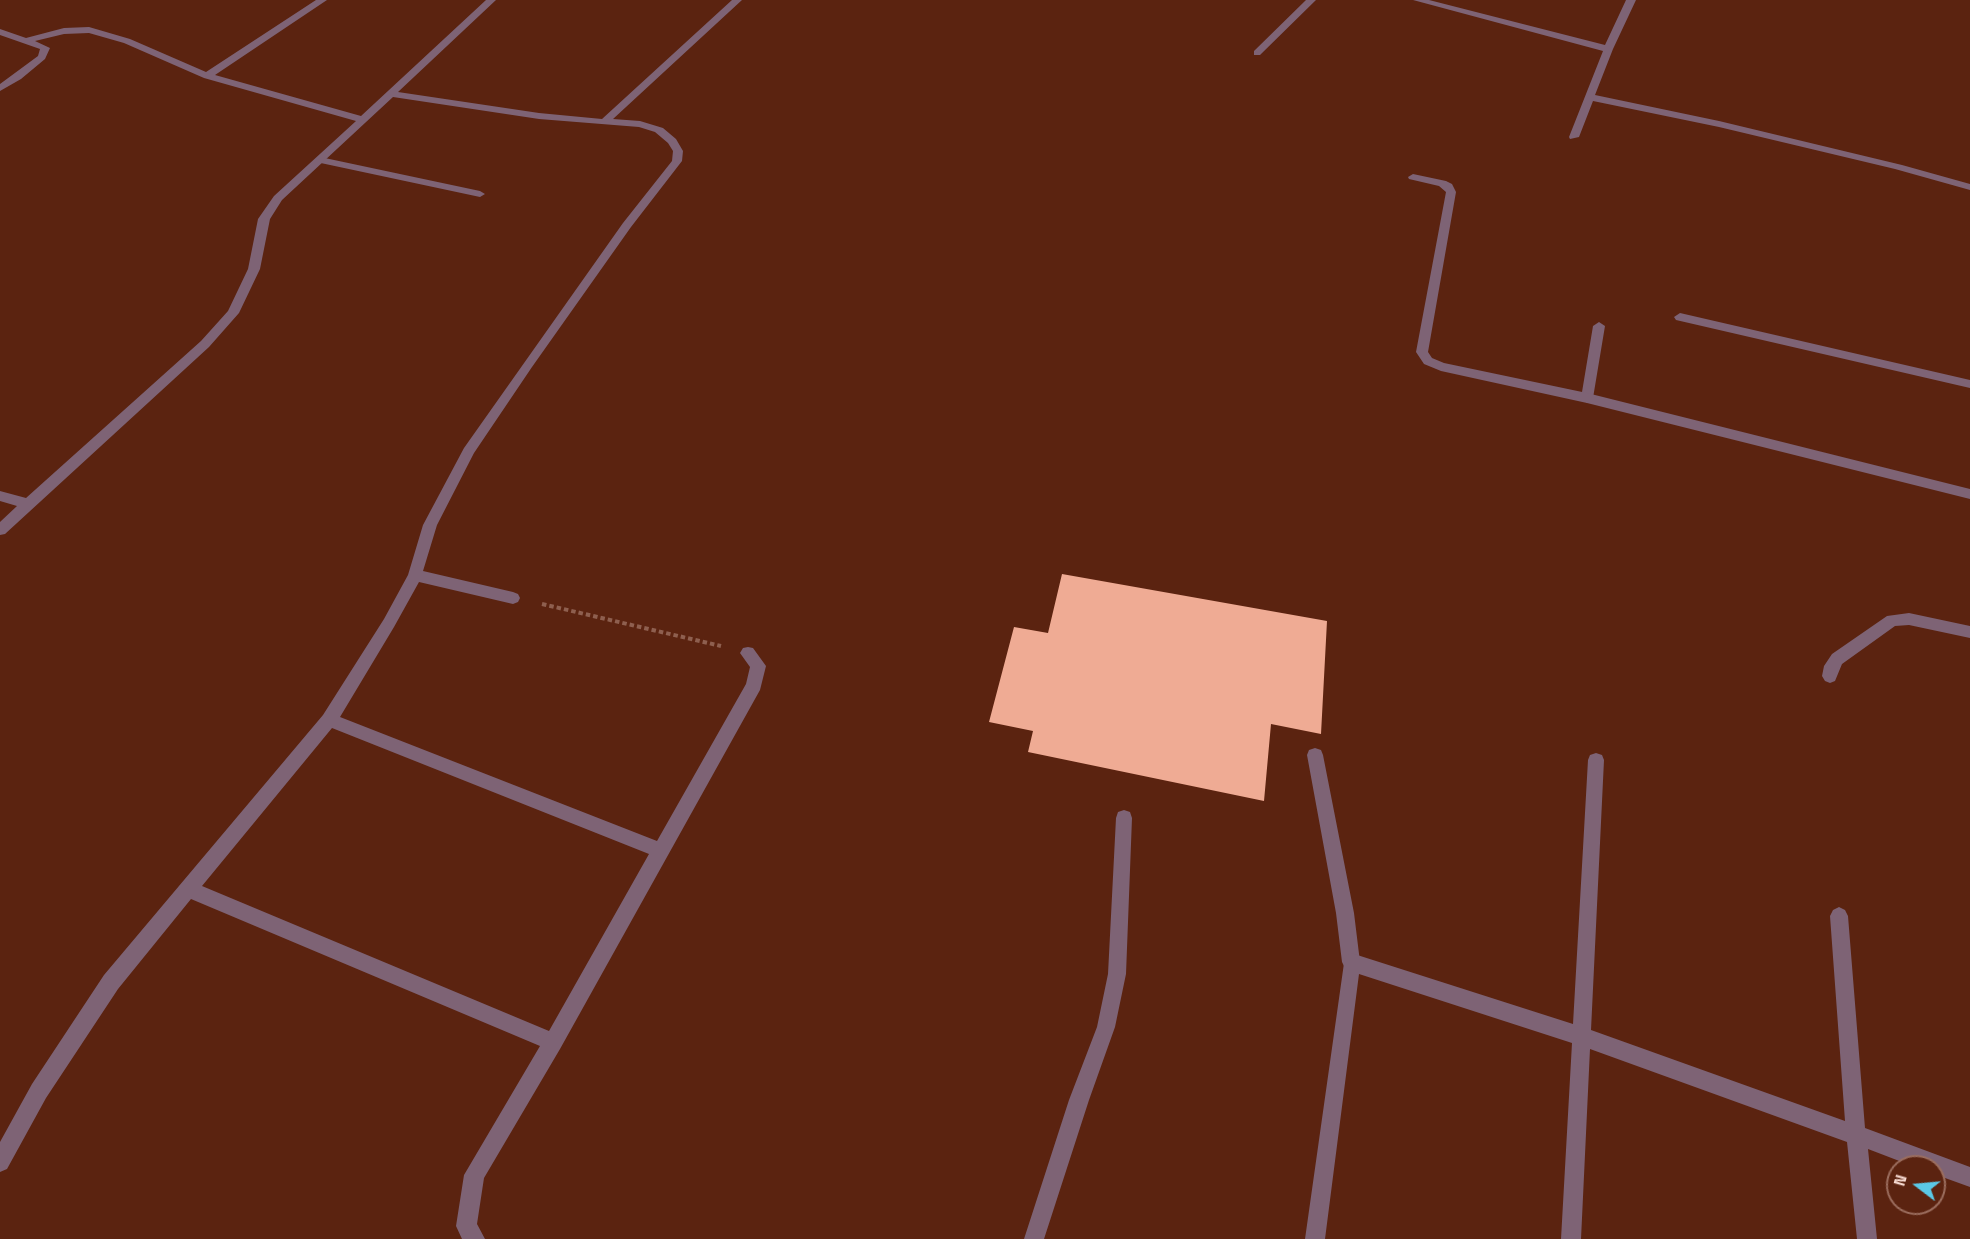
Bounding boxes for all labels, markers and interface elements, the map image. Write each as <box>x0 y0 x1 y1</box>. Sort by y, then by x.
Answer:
north arrow <box>1886 1155 1946 1215</box>
text: N <box>1889 1172 1912 1189</box>

